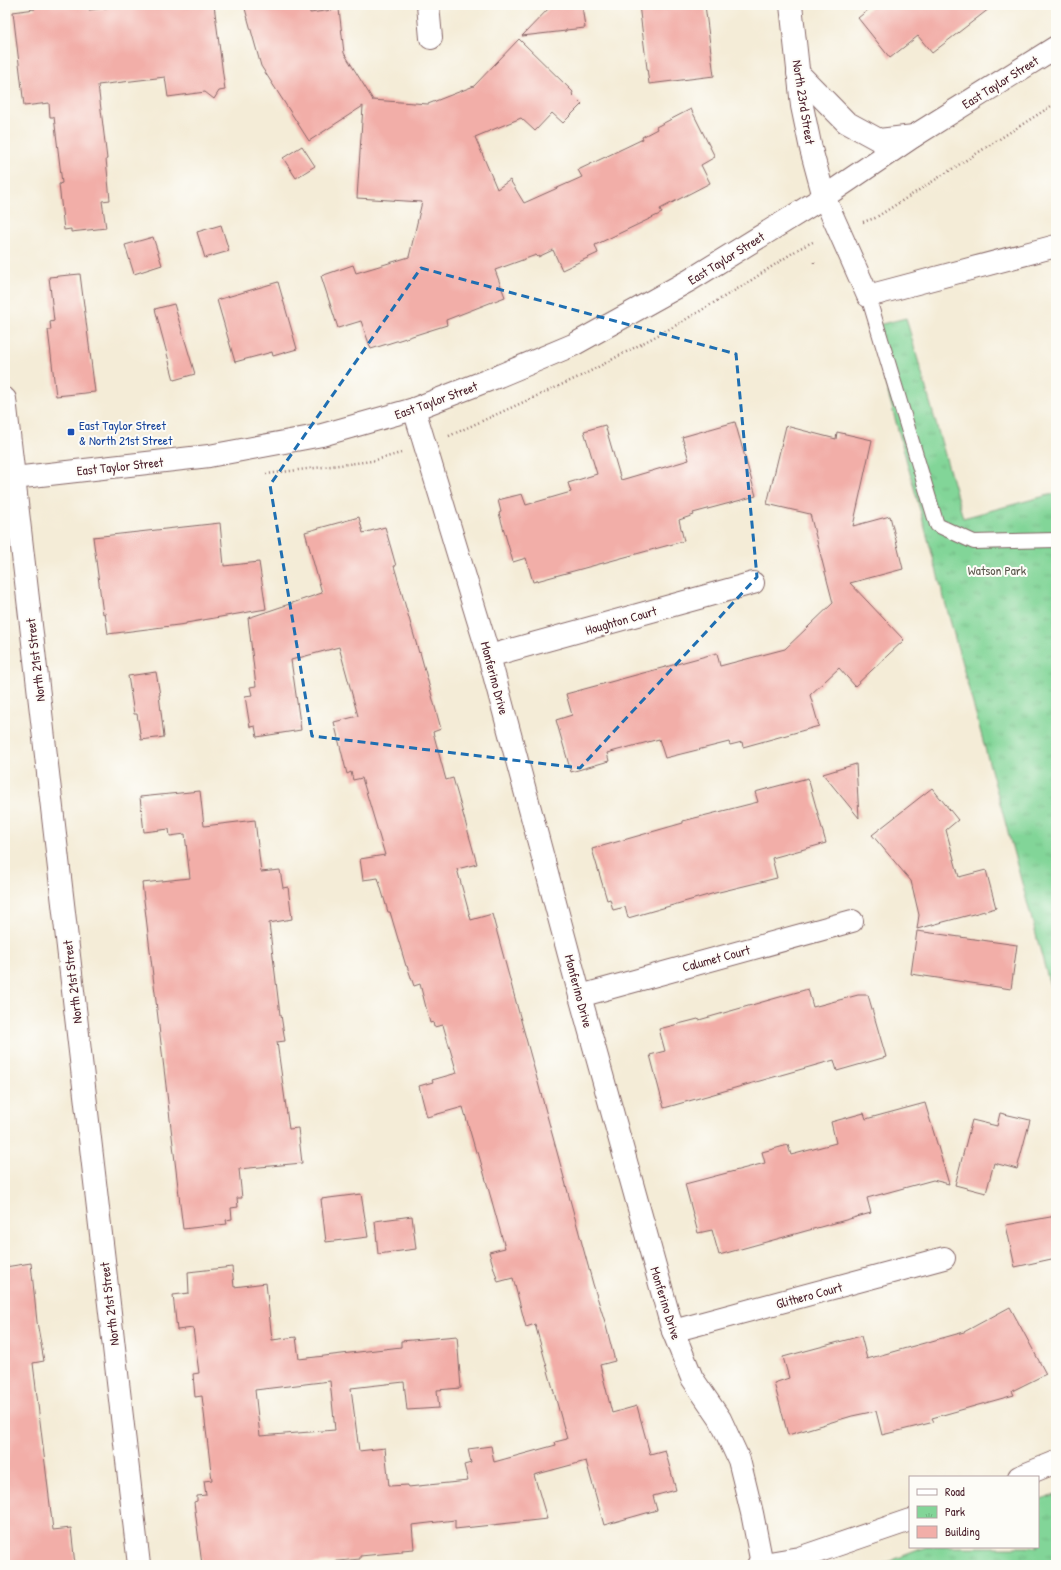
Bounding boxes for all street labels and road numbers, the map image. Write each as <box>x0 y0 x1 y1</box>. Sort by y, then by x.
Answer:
street label: East Taylor Street <box>958 51 1042 113</box>
street label: North 23rd Street <box>788 58 820 146</box>
street label: East Taylor Street <box>684 227 768 289</box>
street label: East Taylor Street <box>392 376 480 423</box>
street label: East Taylor Street <box>76 452 165 479</box>
street label: Houghton Court <box>583 601 659 639</box>
street label: North 21st Street <box>21 617 49 703</box>
street label: Monferino Drive <box>477 639 513 717</box>
street label: North 21st Street <box>58 939 86 1025</box>
street label: Calumet Court <box>680 940 752 976</box>
street label: Monferino Drive <box>561 952 597 1030</box>
street label: North 21st Street <box>95 1261 123 1347</box>
street label: Monferino Drive <box>646 1264 686 1342</box>
street label: Glithero Court <box>774 1277 845 1312</box>

